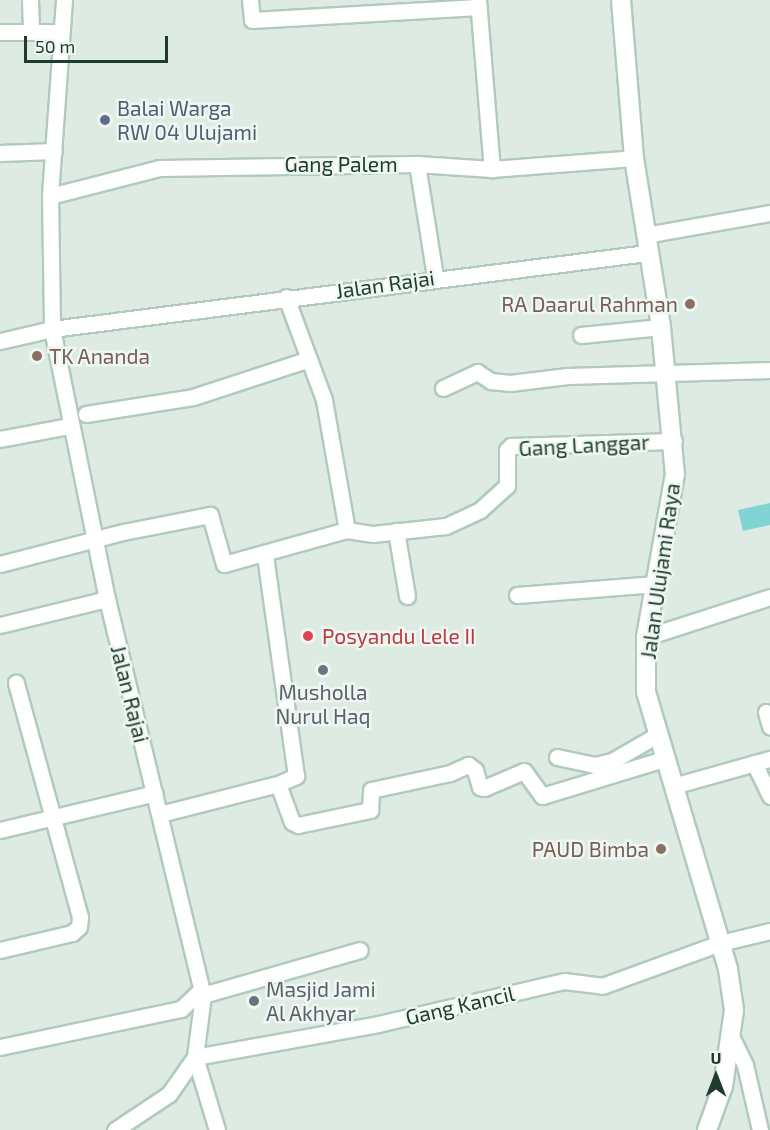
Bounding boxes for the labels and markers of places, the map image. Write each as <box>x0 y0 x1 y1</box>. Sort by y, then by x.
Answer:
place label: Balai Warga RW 04 Ulujami <box>117 95 257 145</box>
marker: Balai Warga RW 04 Ulujami <box>98 113 112 127</box>
place label: RA Daarul Rahman <box>500 291 678 317</box>
marker: RA Daarul Rahman <box>683 297 697 311</box>
place label: TK Ananda <box>49 343 151 369</box>
marker: TK Ananda <box>30 349 44 363</box>
place label: Posyandu Lele II <box>322 623 475 649</box>
marker: Posyandu Lele II <box>299 627 317 645</box>
marker: Musholla Nurul Haq <box>316 663 330 677</box>
place label: Musholla Nurul Haq <box>275 679 371 729</box>
place label: PAUD Bimba <box>532 836 649 862</box>
marker: PAUD Bimba <box>654 842 668 856</box>
place label: Masjid Jami Al Akhyar <box>266 976 376 1026</box>
marker: Masjid Jami Al Akhyar <box>247 994 261 1008</box>

